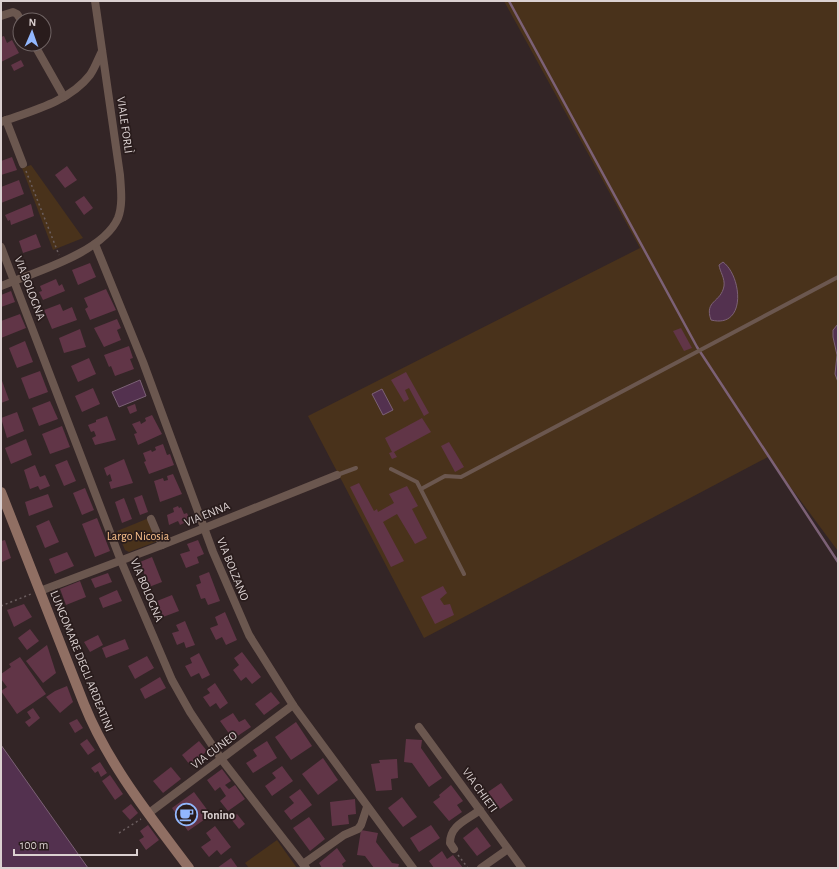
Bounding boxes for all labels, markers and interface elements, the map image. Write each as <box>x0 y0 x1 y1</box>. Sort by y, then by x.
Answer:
north arrow <box>12 12 52 52</box>
text: N <box>28 17 36 28</box>
street label: VIALE FORLÌ <box>115 96 136 154</box>
street label: VIA BOLOGNA <box>12 254 48 322</box>
street label: VIA ENNA <box>182 499 232 529</box>
park label: Largo Nicosia <box>107 530 170 542</box>
street label: VIA BOLZANO <box>215 536 251 603</box>
street label: VIA BOLOGNA <box>128 557 166 623</box>
street label: LUNGOMARE DEGLI ARDEATINI <box>48 589 116 733</box>
street label: VIA CUNEO <box>189 729 240 771</box>
street label: VIA CHIETI <box>460 766 500 814</box>
cafe icon: Tonino <box>174 802 200 828</box>
place label: Tonino <box>202 809 235 821</box>
scale bar <box>14 831 137 857</box>
text: 100 m <box>20 839 48 851</box>

